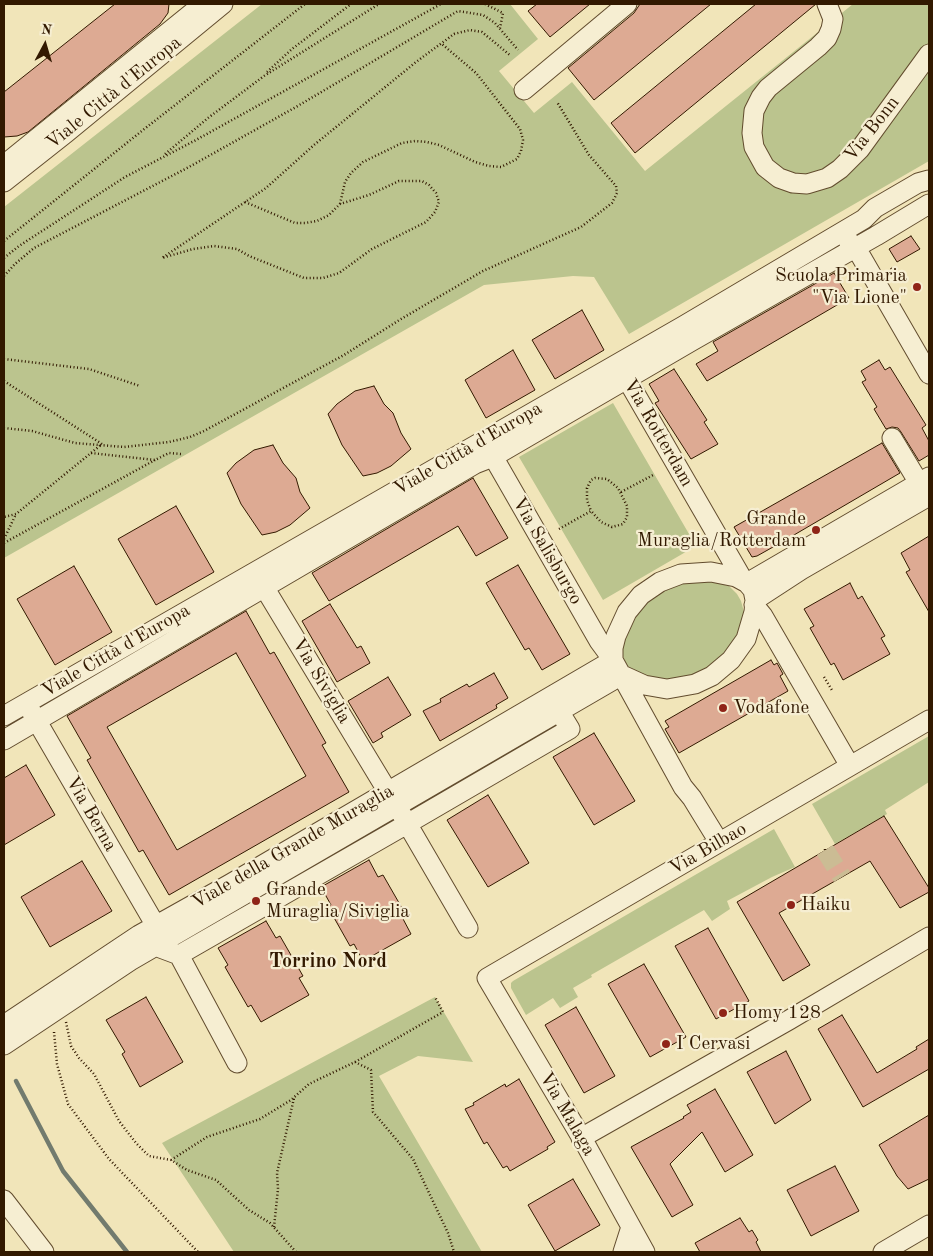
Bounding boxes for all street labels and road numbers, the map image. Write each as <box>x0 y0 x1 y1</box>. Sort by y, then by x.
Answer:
street label: Viale Città d'Europa <box>42 31 186 155</box>
street label: Via Bonn <box>839 92 905 166</box>
street label: Via Rotterdam <box>618 375 698 491</box>
street label: Viale Città d'Europa <box>390 397 546 501</box>
street label: Via Salisburgo <box>507 493 587 609</box>
street label: Viale Città d'Europa <box>38 599 194 703</box>
street label: Via Siviglia <box>287 634 355 728</box>
street label: Via Berna <box>60 772 122 856</box>
street label: Viale della Grande Muraglia <box>188 780 398 914</box>
street label: Via Bilbao <box>665 818 751 880</box>
street label: Via Malaga <box>534 1068 600 1160</box>

